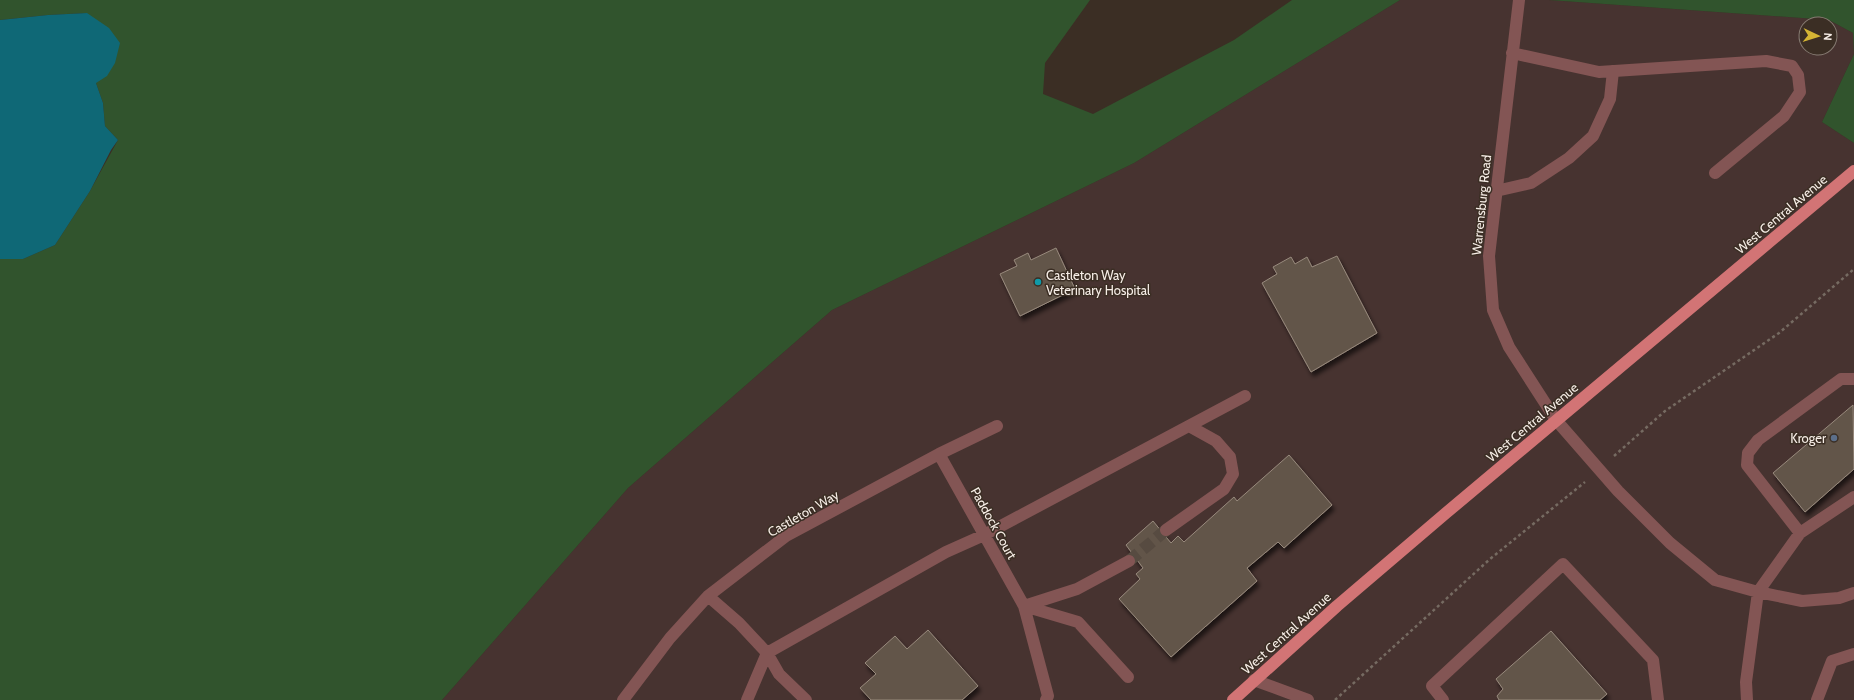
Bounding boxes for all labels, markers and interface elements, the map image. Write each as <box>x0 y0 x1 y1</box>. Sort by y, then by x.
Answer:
north arrow <box>1798 16 1838 56</box>
text: N <box>1821 32 1835 41</box>
street label: Warrensburg Road <box>1468 154 1494 256</box>
street label: West Central Avenue <box>1732 171 1830 257</box>
place label: Castleton Way Veterinary Hospital <box>1046 267 1150 298</box>
marker: Castleton Way Veterinary Hospital <box>1033 277 1043 287</box>
street label: West Central Avenue <box>1483 379 1581 465</box>
place label: Kroger <box>1790 430 1827 446</box>
marker: Kroger <box>1829 433 1839 443</box>
street label: Paddock Court <box>968 484 1021 562</box>
street label: Castleton Way <box>765 486 842 540</box>
street label: West Central Avenue <box>1238 588 1334 677</box>

